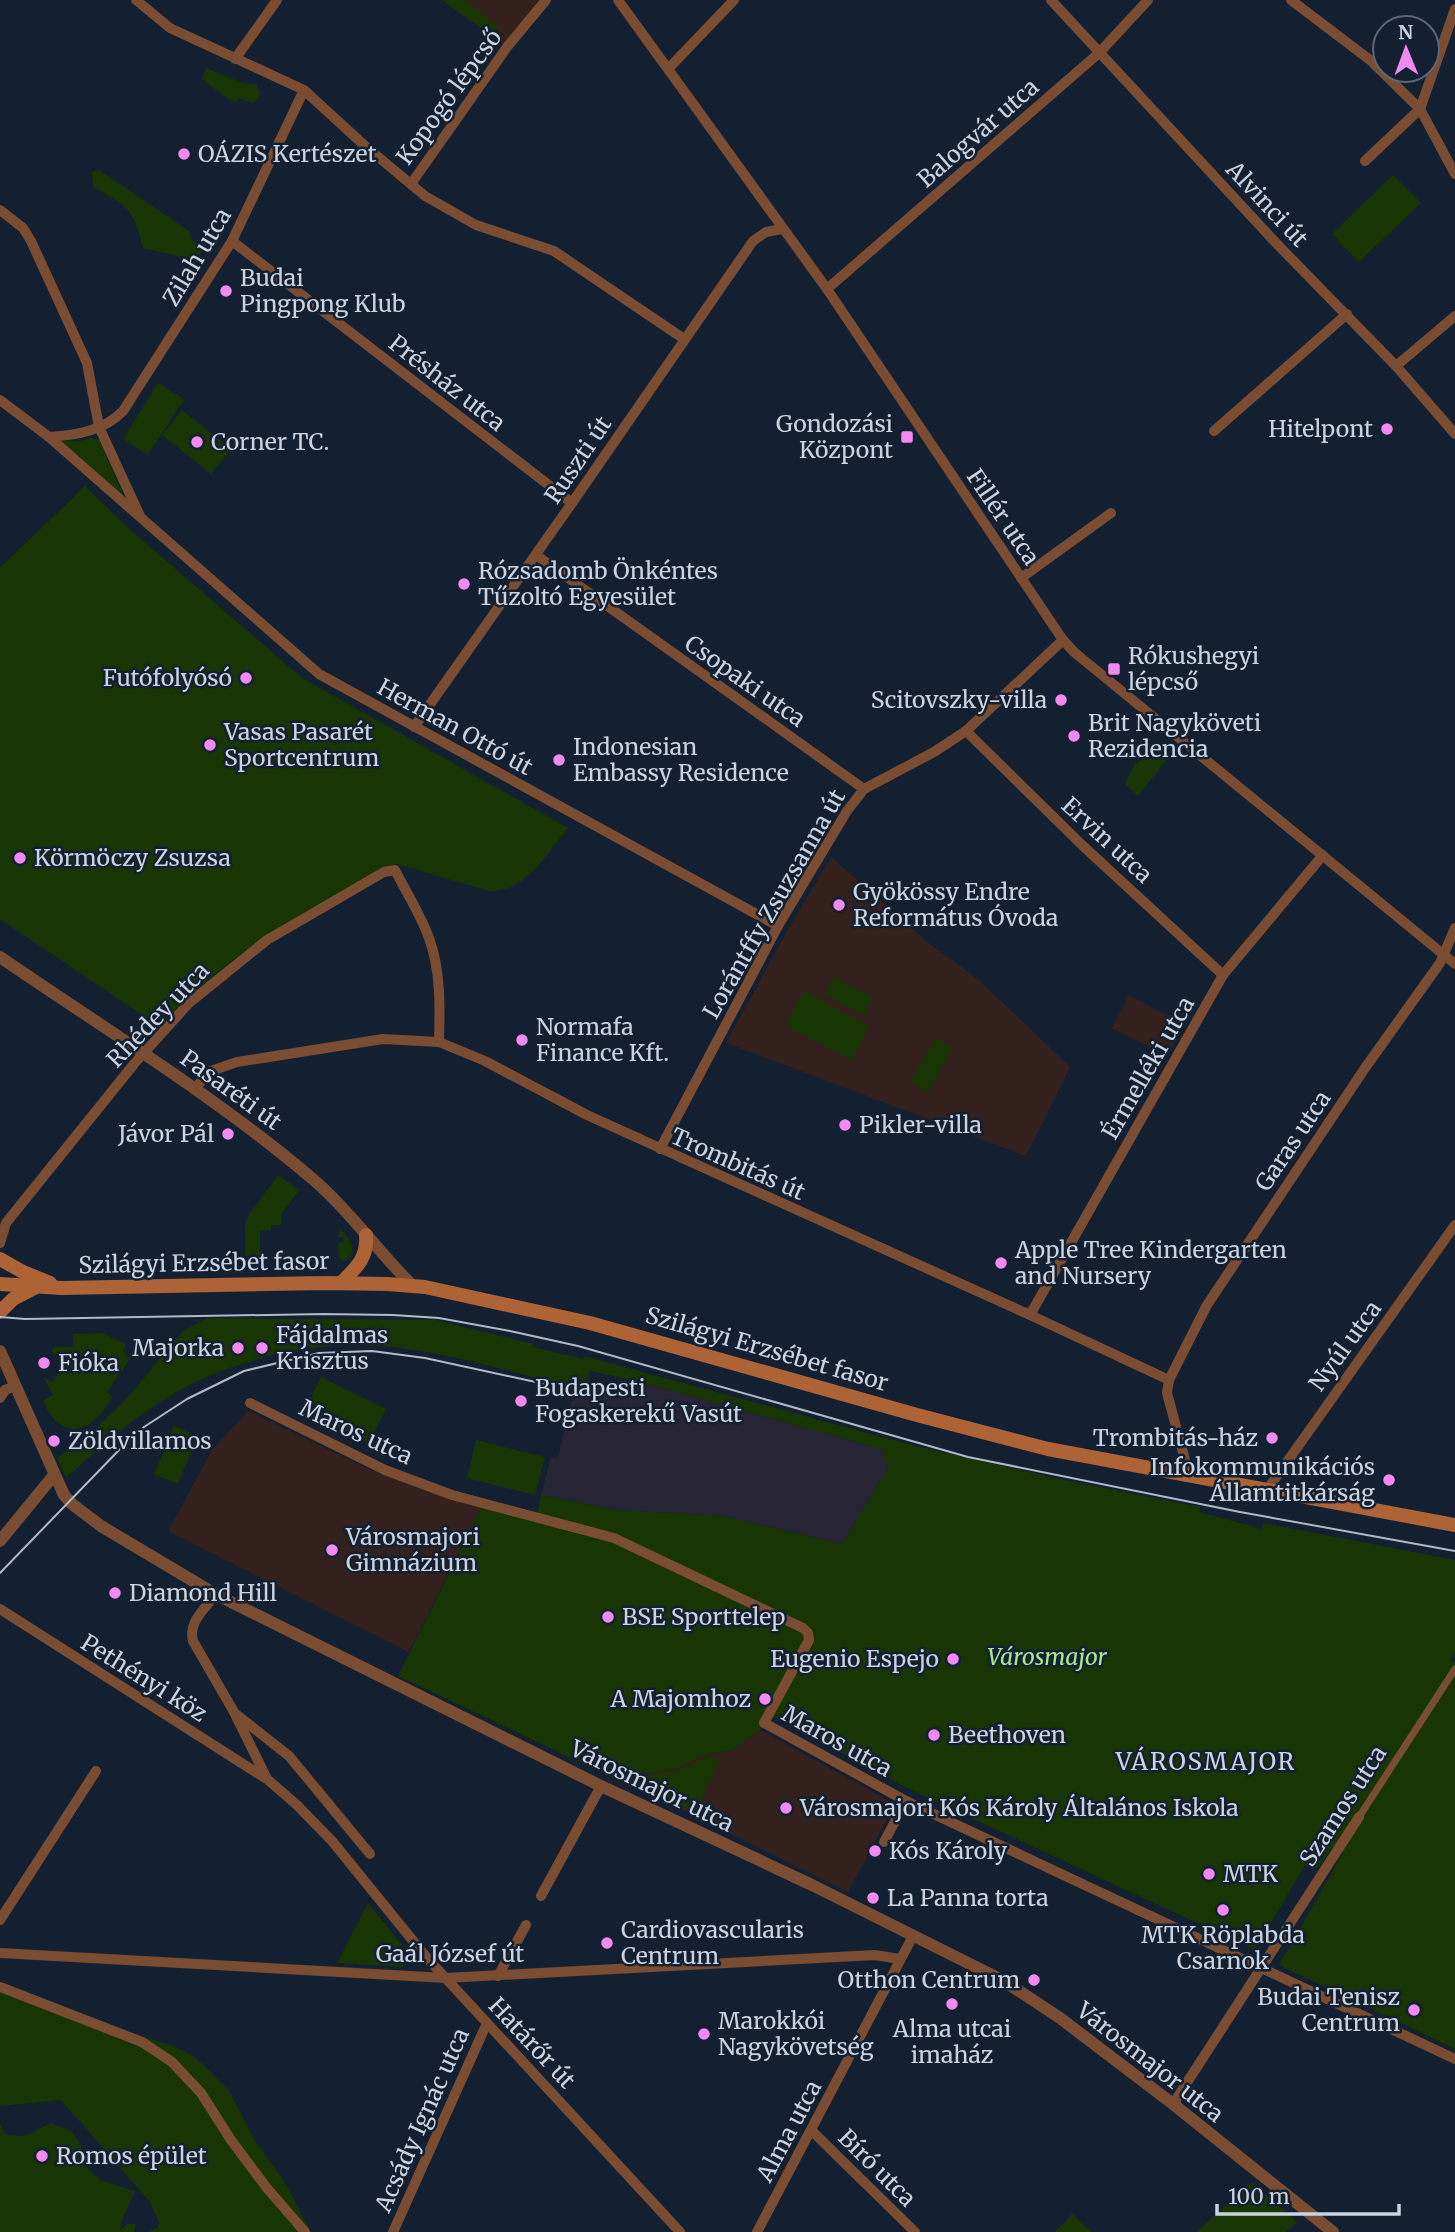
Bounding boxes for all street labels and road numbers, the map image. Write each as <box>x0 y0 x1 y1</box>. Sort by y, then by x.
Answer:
street label: Kopogó lépcső <box>390 23 507 170</box>
street label: Balogvár utca <box>911 72 1044 193</box>
street label: Alvinci út <box>1220 154 1314 253</box>
street label: Zilah utca <box>156 203 237 311</box>
street label: Présház utca <box>383 328 511 437</box>
street label: Ruszti út <box>538 411 617 509</box>
street label: Fillér utca <box>961 463 1046 570</box>
street label: Csopaki utca <box>679 628 811 733</box>
street label: Herman Ottó út <box>373 672 538 781</box>
street label: Lorántffy Zsuzsanna út <box>696 784 851 1024</box>
street label: Ervin utca <box>1056 790 1159 889</box>
street label: Rhédey utca <box>100 956 215 1073</box>
street label: Érmelléki utca <box>1095 991 1200 1144</box>
street label: Pasaréti út <box>175 1043 288 1136</box>
street label: Garas utca <box>1248 1085 1337 1196</box>
street label: Trombitás út <box>667 1121 810 1206</box>
street label: Szilágyi Erzsébet fasor <box>78 1246 330 1279</box>
street label: Nyúl utca <box>1302 1295 1387 1397</box>
street label: Szilágyi Erzsébet fasor <box>642 1300 892 1397</box>
street label: Maros utca <box>295 1393 417 1470</box>
street label: Pethényi köz <box>76 1627 213 1728</box>
street label: Maros utca <box>777 1698 897 1783</box>
street label: Városmajor utca <box>565 1733 739 1838</box>
street label: Szamos utca <box>1293 1740 1392 1872</box>
street label: Gaál József út <box>376 1939 524 1968</box>
street label: Határőr út <box>483 1991 582 2094</box>
street label: Városmajor utca <box>1070 1995 1230 2128</box>
street label: Acsády Ignác utca <box>368 2023 475 2217</box>
street label: Alma utca <box>749 2075 827 2187</box>
street label: Bíró utca <box>832 2123 922 2213</box>

